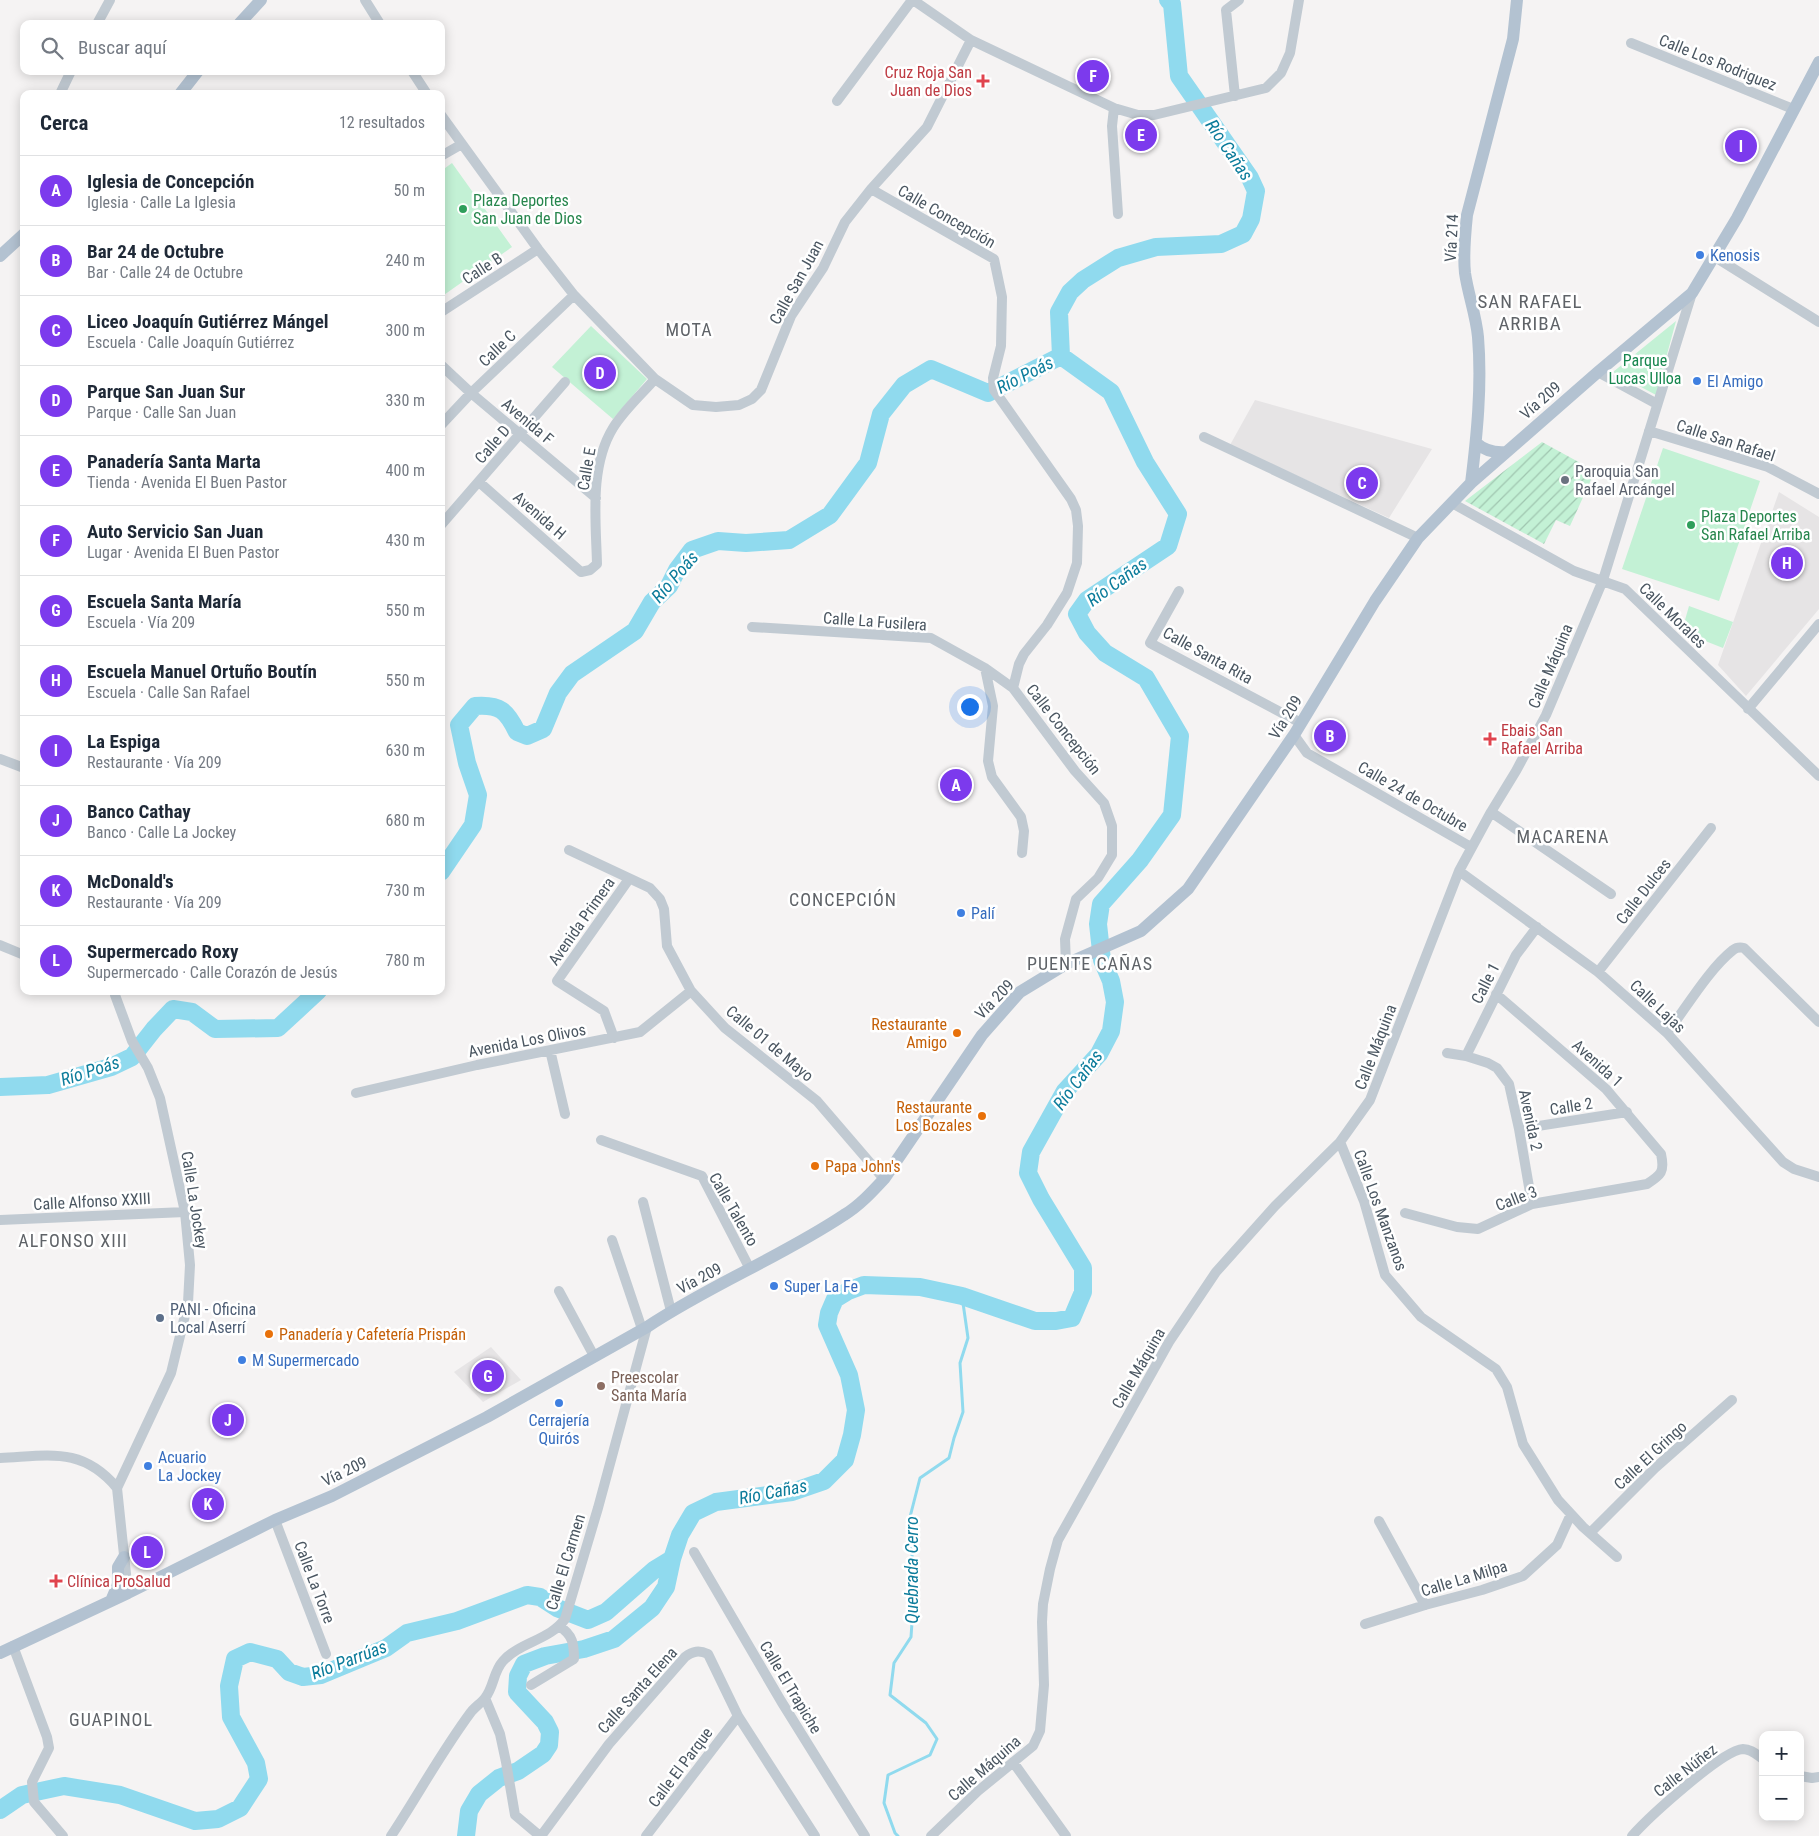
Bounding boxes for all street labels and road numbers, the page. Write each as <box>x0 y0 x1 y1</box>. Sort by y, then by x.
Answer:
street label: Calle Los Rodriguez <box>1656 30 1779 95</box>
street label: Calle Concepción <box>894 181 999 252</box>
street label: Vía 214 <box>1441 214 1462 262</box>
street label: Calle San Juan <box>765 237 827 328</box>
street label: Calle B <box>459 248 506 288</box>
street label: Calle C <box>475 326 520 371</box>
street label: Vía 209 <box>1516 378 1565 423</box>
street label: Avenida F <box>498 394 558 449</box>
street label: Calle San Rafael <box>1674 416 1778 465</box>
street label: Calle D <box>471 421 514 467</box>
street label: Calle E <box>573 446 600 492</box>
street label: Avenida H <box>509 487 570 543</box>
street label: Calle Morales <box>1635 579 1710 652</box>
street label: Calle La Fusilera <box>823 608 927 635</box>
street label: Calle Máquina <box>1524 621 1577 711</box>
street label: Calle Santa Rita <box>1160 623 1256 688</box>
street label: Calle Concepción <box>1022 680 1105 778</box>
street label: Vía 209 <box>1265 692 1306 743</box>
street label: Calle 24 de Octubre <box>1355 757 1471 836</box>
street label: Calle Dulces <box>1612 855 1675 928</box>
street label: Avenida Primera <box>544 874 619 969</box>
street label: Calle 1 <box>1467 960 1504 1007</box>
street label: Vía 209 <box>971 976 1018 1023</box>
street label: Calle Lajas <box>1626 976 1689 1037</box>
street label: Calle 01 de Mayo <box>722 1001 817 1085</box>
street label: Calle Máquina <box>1351 1002 1400 1093</box>
street label: Avenida Los Olivos <box>467 1020 588 1061</box>
street label: Avenida 1 <box>1568 1036 1627 1091</box>
street label: Avenida 2 <box>1515 1088 1546 1152</box>
street label: Calle 2 <box>1548 1094 1594 1119</box>
street label: Calle Los Manzanos <box>1350 1147 1411 1273</box>
street label: Calle La Jockey <box>177 1150 212 1251</box>
street label: Calle Talento <box>705 1169 762 1249</box>
street label: Calle 3 <box>1493 1182 1540 1215</box>
street label: Calle Alfonso XXIII <box>33 1189 151 1214</box>
street label: Vía 209 <box>674 1259 725 1298</box>
street label: Calle Máquina <box>1108 1325 1169 1412</box>
street label: Calle El Gringo <box>1610 1417 1691 1494</box>
street label: Vía 209 <box>319 1452 370 1490</box>
street label: Calle El Carmen <box>542 1512 589 1612</box>
street label: Calle La Torre <box>290 1538 339 1626</box>
street label: Calle La Milpa <box>1419 1556 1510 1601</box>
street label: Calle El Trapiche <box>756 1638 826 1737</box>
street label: Calle Santa Elena <box>594 1643 681 1737</box>
street label: Calle El Parque <box>644 1724 717 1811</box>
street label: Calle Máquina <box>944 1732 1024 1805</box>
street label: Calle Núñez <box>1650 1740 1721 1801</box>

